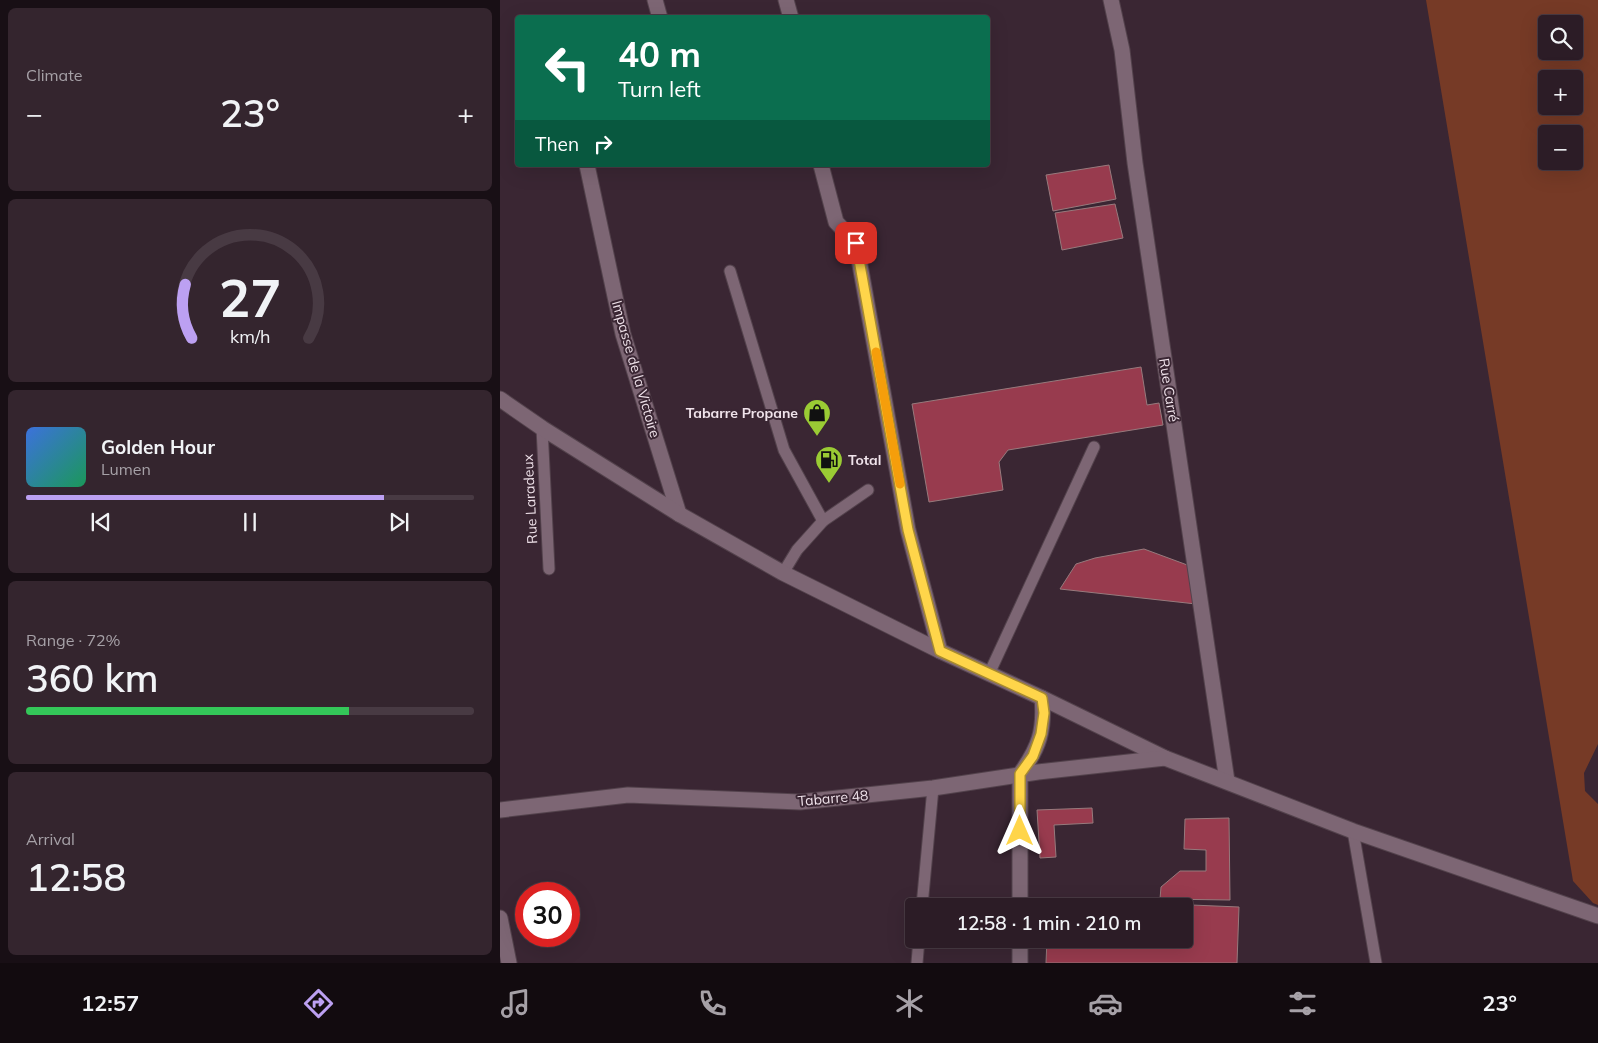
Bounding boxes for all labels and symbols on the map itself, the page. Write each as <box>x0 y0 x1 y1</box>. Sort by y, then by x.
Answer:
pin <box>835 222 877 264</box>
street label: Impasse de la Victoire <box>608 298 664 440</box>
street label: Rue Carré <box>1155 357 1183 423</box>
shop icon: Tabarre Propane <box>802 398 832 437</box>
place label: Tabarre Propane <box>686 404 798 422</box>
fuel station icon: Total <box>814 445 844 484</box>
place label: Total <box>848 451 881 469</box>
street label: Rue Laradeux <box>519 453 541 544</box>
street label: Tabarre 48 <box>797 786 869 810</box>
position arrow <box>993 804 1045 856</box>
speed limit sign: 30 <box>515 882 580 947</box>

